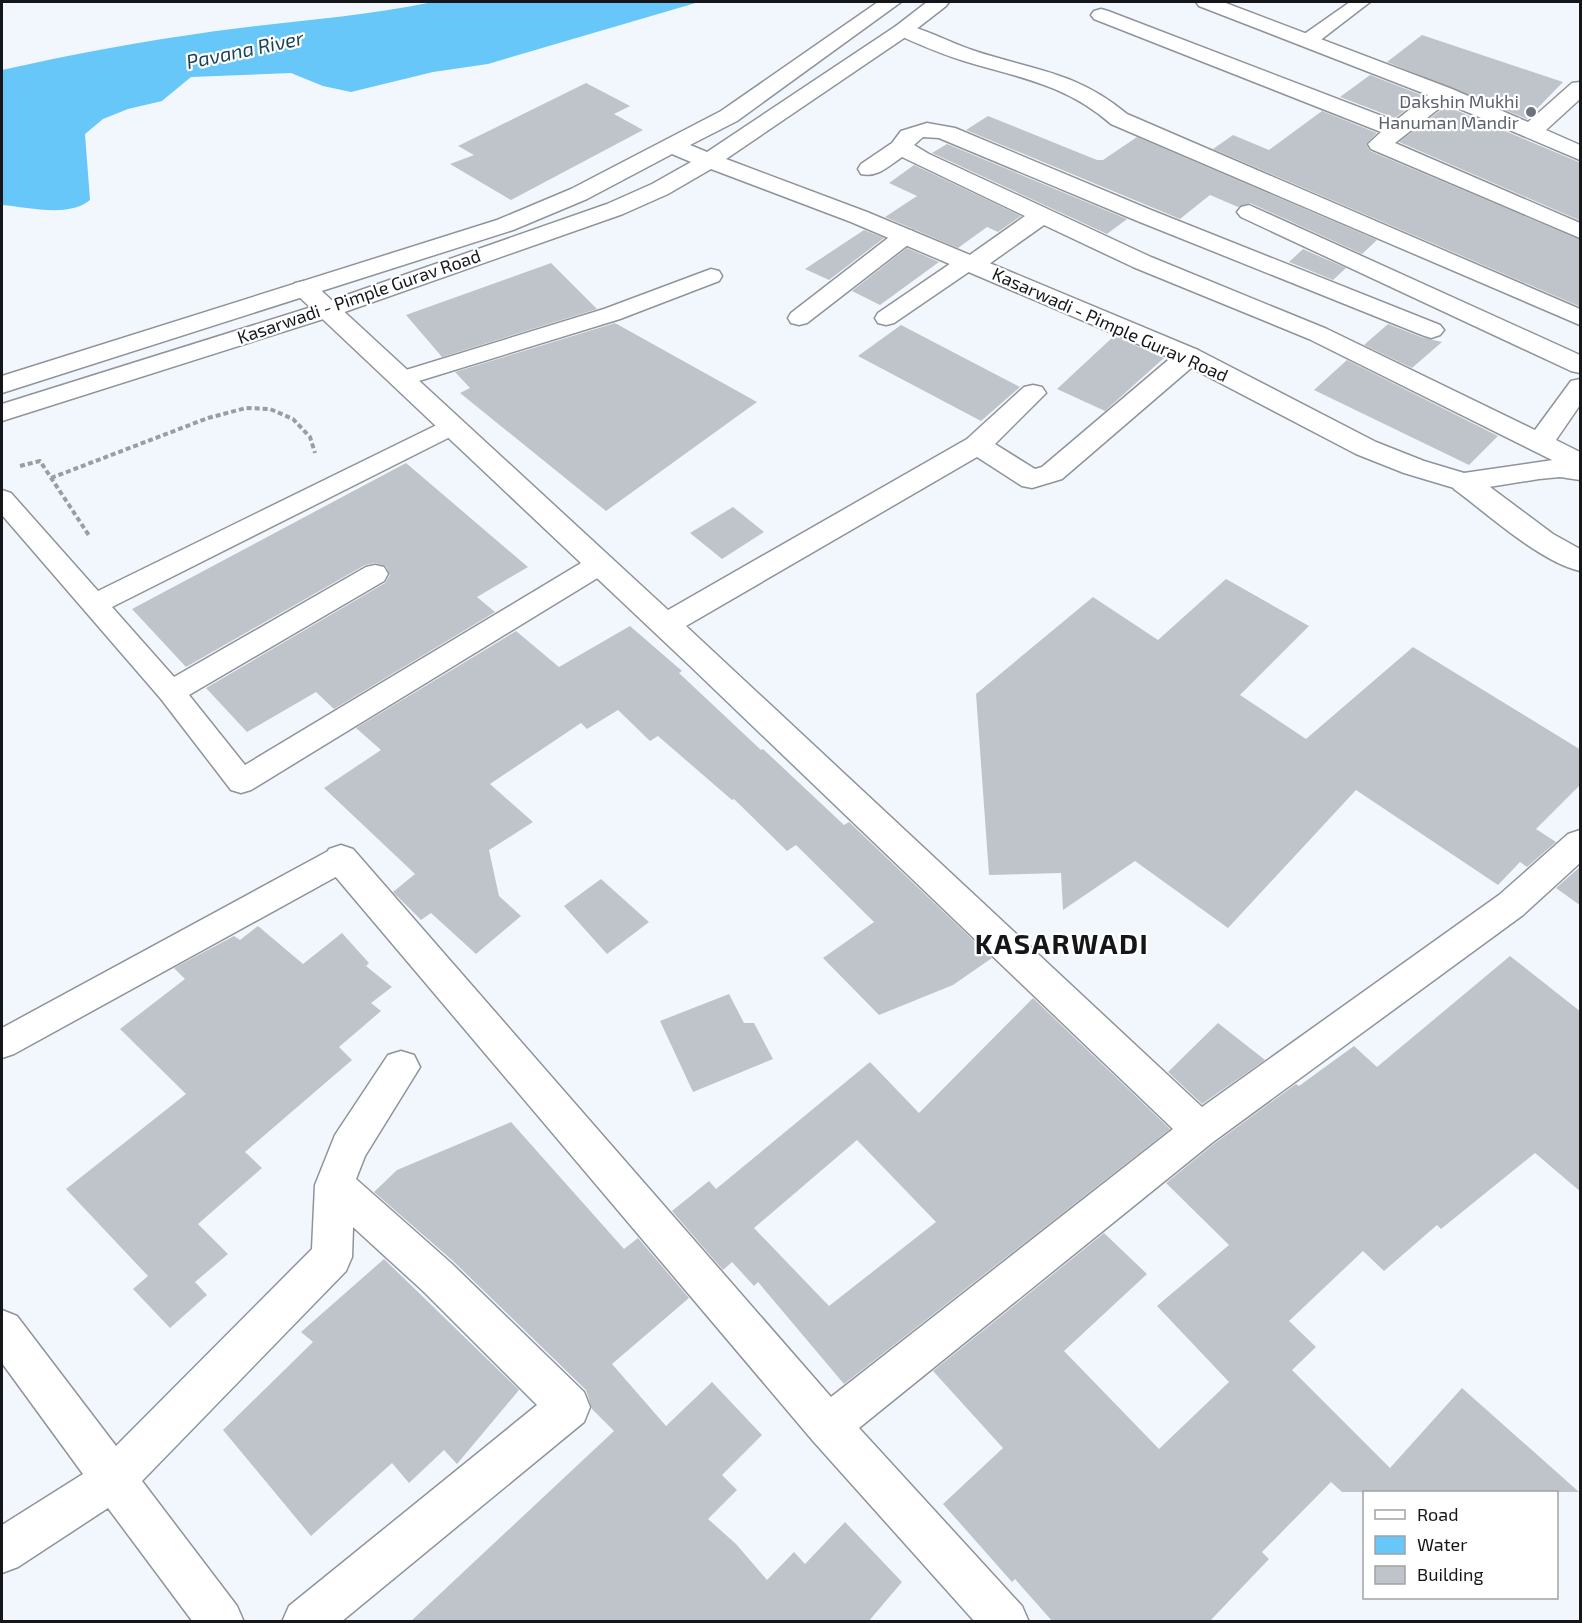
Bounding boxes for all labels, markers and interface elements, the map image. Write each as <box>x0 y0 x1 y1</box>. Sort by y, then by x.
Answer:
water label: Pavana River <box>184 25 307 73</box>
place label: Dakshin Mukhi Hanuman Mandir <box>1378 90 1519 133</box>
marker: Dakshin Mukhi Hanuman Mandir <box>1524 105 1538 119</box>
street label: Kasarwadi - Pimple Gurav Road <box>234 244 483 348</box>
street label: Kasarwadi - Pimple Gurav Road <box>989 262 1232 386</box>
district label: KASARWADI <box>975 926 1149 960</box>
legend <box>1363 1491 1558 1599</box>
text: Road <box>1417 1503 1458 1525</box>
text: Water <box>1417 1533 1467 1555</box>
text: Building <box>1417 1563 1484 1585</box>

